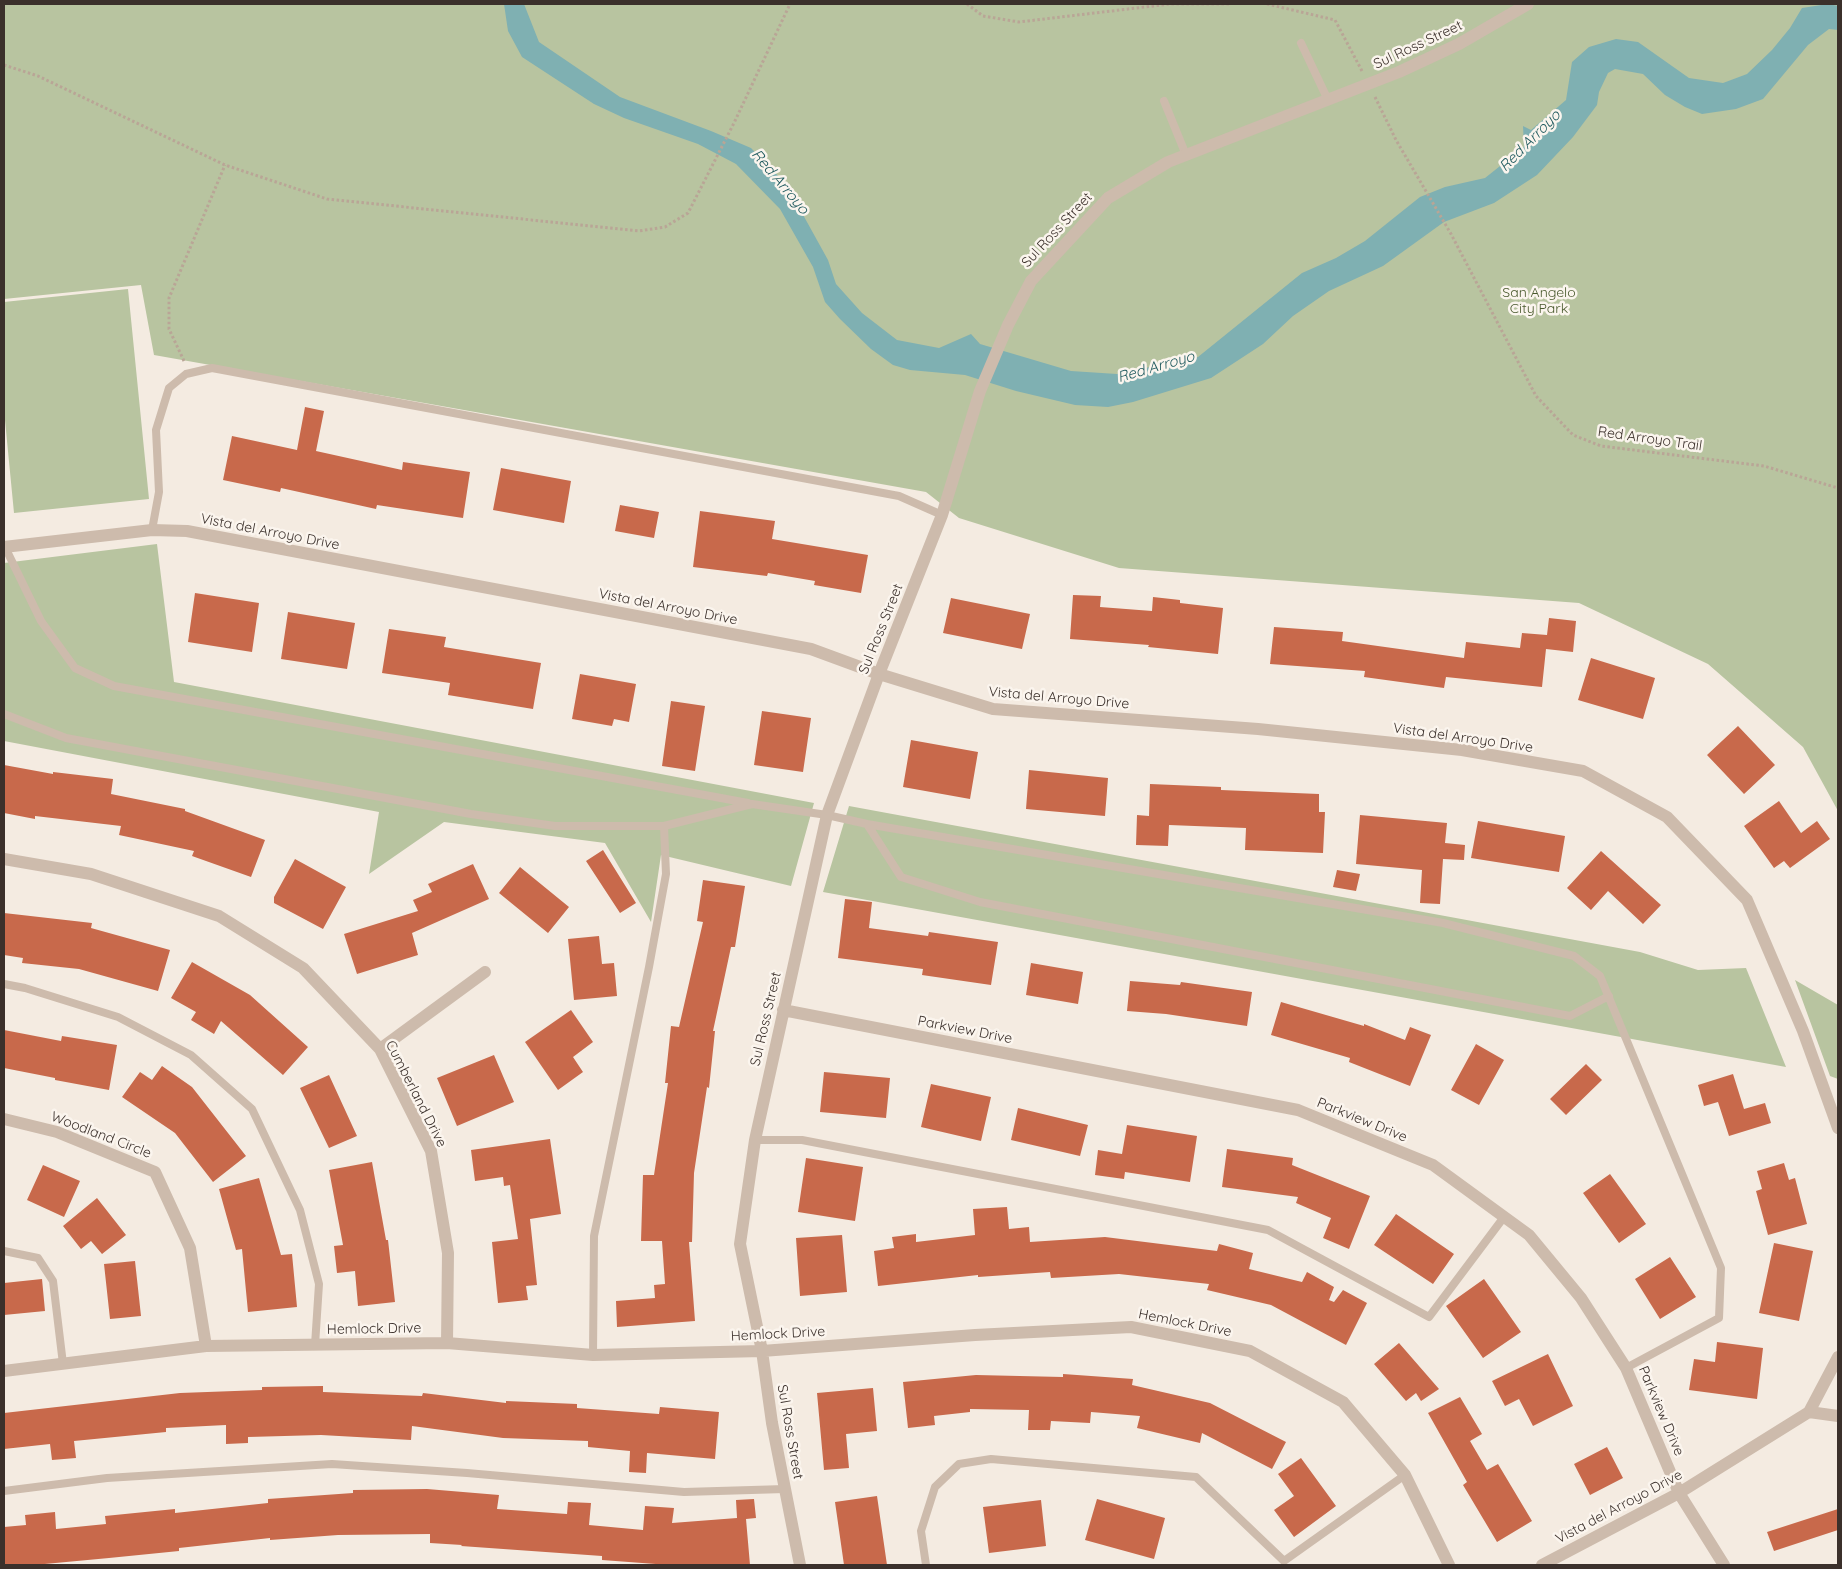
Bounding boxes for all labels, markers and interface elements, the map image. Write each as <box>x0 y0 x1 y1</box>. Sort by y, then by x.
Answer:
street label: Sul Ross Street <box>1371 17 1465 73</box>
water label: Red Arroyo <box>1496 107 1564 175</box>
water label: Red Arroyo <box>748 146 812 218</box>
street label: Sul Ross Street <box>1018 189 1096 271</box>
park label: San Angelo City Park <box>1502 285 1576 318</box>
water label: Red Arroyo <box>1115 347 1197 387</box>
street label: Red Arroyo Trail <box>1597 423 1703 455</box>
street label: Vista del Arroyo Drive <box>199 510 341 554</box>
street label: Sul Ross Street <box>855 581 907 677</box>
street label: Vista del Arroyo Drive <box>597 585 739 629</box>
street label: Vista del Arroyo Drive <box>988 683 1130 713</box>
street label: Vista del Arroyo Drive <box>1392 720 1534 756</box>
street label: Sul Ross Street <box>747 970 785 1068</box>
street label: Parkview Drive <box>916 1013 1014 1047</box>
street label: Cumberland Drive <box>382 1038 450 1150</box>
street label: Parkview Drive <box>1314 1094 1410 1146</box>
street label: Woodland Circle <box>48 1108 154 1162</box>
street label: Hemlock Drive <box>1137 1306 1233 1340</box>
street label: Hemlock Drive <box>327 1320 421 1338</box>
street label: Hemlock Drive <box>730 1323 826 1345</box>
street label: Parkview Drive <box>1635 1364 1687 1458</box>
street label: Sul Ross Street <box>773 1383 807 1481</box>
street label: Vista del Arroyo Drive <box>1553 1466 1685 1548</box>

